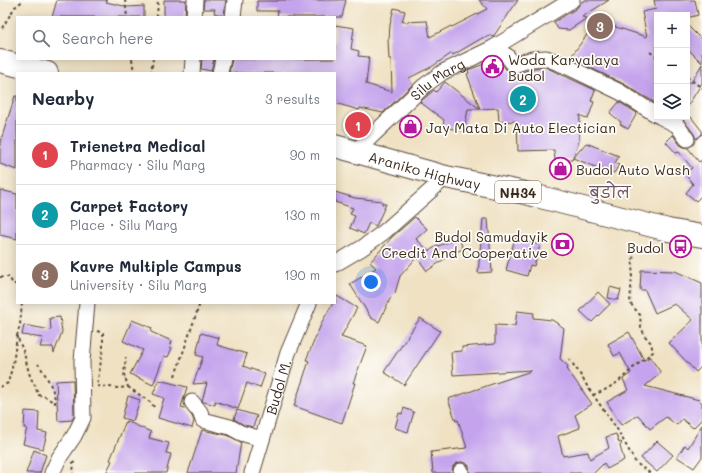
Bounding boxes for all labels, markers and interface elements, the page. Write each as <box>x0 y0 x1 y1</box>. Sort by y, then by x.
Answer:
pin: 3 <box>587 11 613 41</box>
map controls <box>654 12 690 120</box>
button: + <box>654 12 690 48</box>
search box <box>16 16 336 60</box>
icon: search <box>30 27 52 49</box>
text: Search here <box>62 28 153 48</box>
button: − <box>654 48 690 84</box>
place label: Woda Karyalaya Budol <box>508 50 619 85</box>
street label: Silu Marg <box>405 54 468 104</box>
public building icon: Woda Karyalaya Budol <box>480 54 506 80</box>
pin: 2 <box>510 84 536 114</box>
button: layers <box>654 84 690 120</box>
text: Nearby <box>32 87 94 109</box>
text: 3 results <box>265 90 320 107</box>
pin: 1 <box>345 110 371 140</box>
shop icon: Jay Mata Di Auto Electician <box>397 114 423 140</box>
place label: Jay Mata Di Auto Electician <box>426 118 616 137</box>
text: Trienetra Medical <box>70 136 205 156</box>
text: 1 <box>42 146 48 163</box>
text: 90 m <box>290 146 320 163</box>
street label: Araniko Highway <box>367 146 482 193</box>
text: Pharmacy · Silu Marg <box>70 156 205 173</box>
shop icon: Budol Auto Wash <box>547 156 573 182</box>
place label: Budol Auto Wash <box>576 160 690 179</box>
road number: NH34 <box>495 181 541 203</box>
district label: बुडोल <box>589 181 632 204</box>
text: Carpet Factory <box>70 196 188 216</box>
text: 2 <box>41 206 49 223</box>
text: 130 m <box>284 206 320 223</box>
text: Place · Silu Marg <box>70 216 177 233</box>
place label: Budol Samudayik Credit And Cooperative <box>382 227 548 262</box>
bank icon: Budol Samudayik Credit And Cooperative <box>550 231 576 257</box>
bus stop icon: Budol <box>667 234 693 260</box>
place label: Budol <box>627 238 664 257</box>
text: Kavre Multiple Campus <box>70 256 242 276</box>
text: 3 <box>41 266 49 283</box>
text: 190 m <box>284 266 320 283</box>
your location <box>361 272 381 292</box>
text: University · Silu Marg <box>70 276 206 293</box>
street label: Budol M. <box>261 357 295 417</box>

